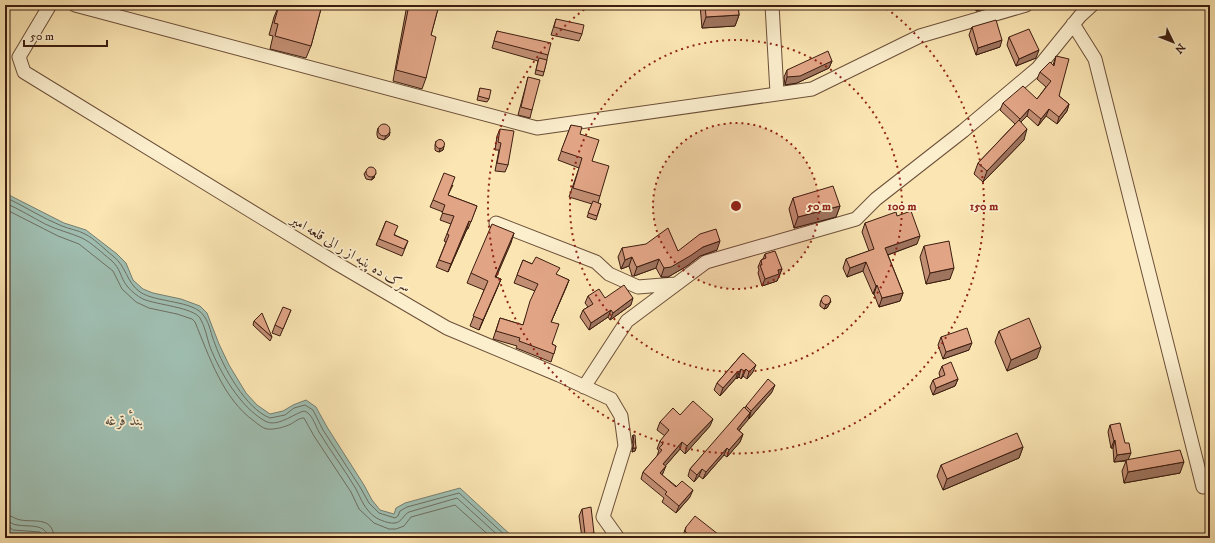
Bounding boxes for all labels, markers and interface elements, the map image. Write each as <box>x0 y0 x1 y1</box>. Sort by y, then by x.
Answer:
scale bar <box>24 22 107 48</box>
north arrow <box>1153 22 1193 62</box>
text: 50 m <box>30 29 54 44</box>
text: N <box>1171 40 1188 56</box>
centre of rings <box>729 199 743 213</box>
text: 50 m <box>806 199 831 214</box>
text: 100 m <box>888 199 916 214</box>
text: 150 m <box>970 199 998 214</box>
street label: سرک ده پنبه از ر الی قلعه امیر <box>285 210 414 297</box>
water label: بندٔ قرغه <box>105 409 143 430</box>

